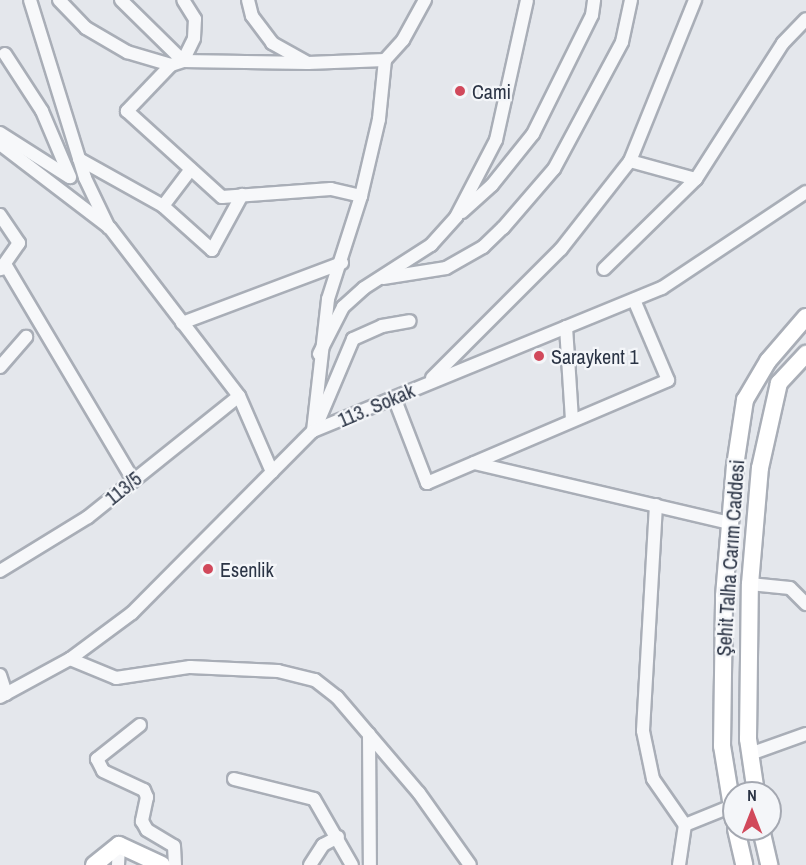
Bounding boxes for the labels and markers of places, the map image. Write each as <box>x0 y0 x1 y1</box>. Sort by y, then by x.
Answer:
place label: Cami <box>472 79 511 103</box>
marker: Cami <box>453 84 467 98</box>
place label: Saraykent 1 <box>551 344 639 368</box>
marker: Saraykent 1 <box>532 349 546 363</box>
place label: Esenlik <box>220 557 274 581</box>
marker: Esenlik <box>201 562 215 576</box>

